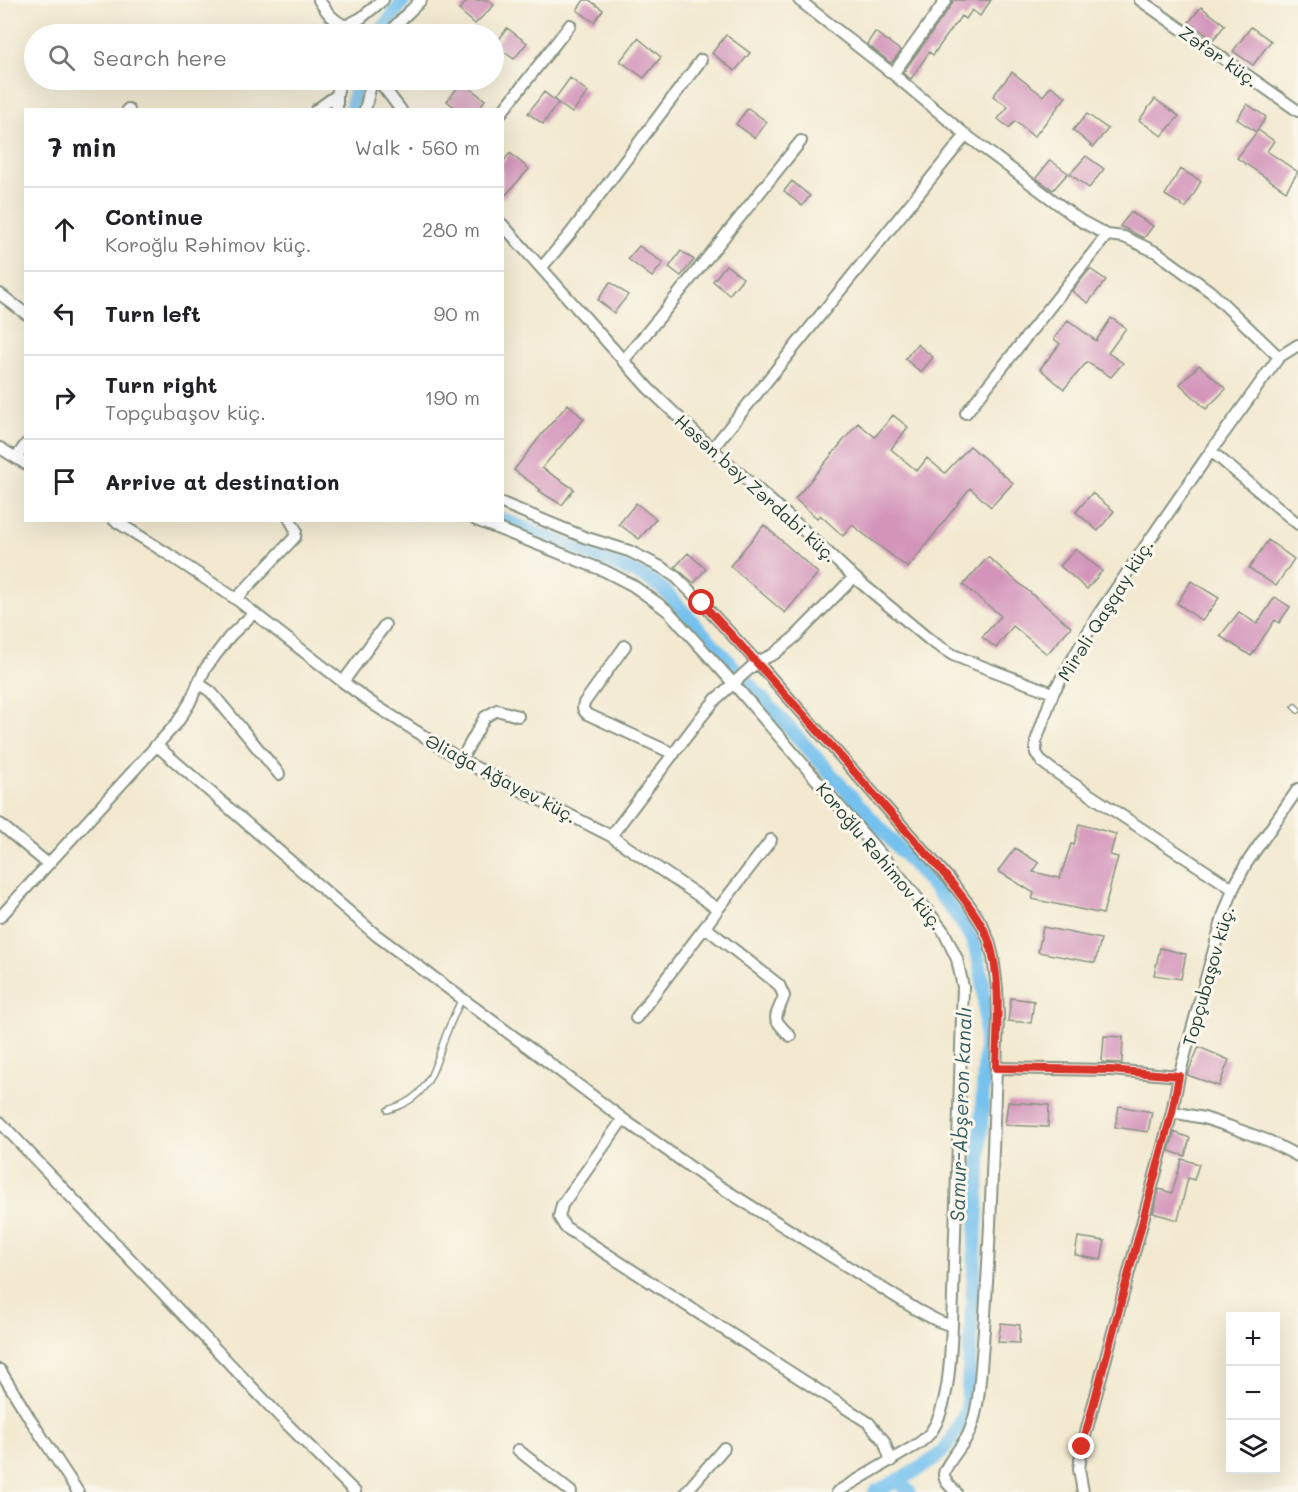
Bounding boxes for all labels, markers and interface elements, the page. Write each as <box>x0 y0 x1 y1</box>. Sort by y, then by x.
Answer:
street label: Zəfər küç. <box>1175 20 1263 92</box>
search box <box>24 24 504 90</box>
icon: search <box>45 41 78 74</box>
text: Search here <box>93 43 227 72</box>
text: 7 min <box>48 130 116 164</box>
text: Walk · 560 m <box>354 134 480 160</box>
text: Continue <box>105 202 203 231</box>
icon: ahead <box>48 213 81 246</box>
text: 280 m <box>422 216 480 242</box>
text: Koroğlu Rəhimov küç. <box>105 231 311 257</box>
icon: left <box>48 297 81 330</box>
text: Turn left <box>105 299 201 328</box>
text: 90 m <box>434 300 480 326</box>
text: Turn right <box>105 370 217 399</box>
icon: right <box>48 381 81 414</box>
text: 190 m <box>425 384 480 410</box>
text: Topçubaşov küç. <box>105 399 266 425</box>
street label: Həsən bəy Zərdabi küç. <box>670 409 842 567</box>
icon: arrive <box>48 465 81 498</box>
text: Arrive at destination <box>105 467 340 496</box>
street label: Mirəli Qaşqay küç. <box>1052 534 1158 686</box>
route start <box>688 589 714 615</box>
street label: Əliağa Ağayev küç. <box>421 728 581 828</box>
street label: Koroğlu Rəhimov küç. <box>811 777 949 935</box>
street label: Topçubaşov küç. <box>1176 903 1240 1049</box>
water label: Samur-Abşeron kanalı <box>943 1006 977 1222</box>
map controls <box>1226 1312 1280 1474</box>
button: + <box>1226 1312 1280 1366</box>
button: − <box>1226 1366 1280 1420</box>
button: layers <box>1226 1420 1280 1474</box>
route end <box>1068 1433 1094 1459</box>

